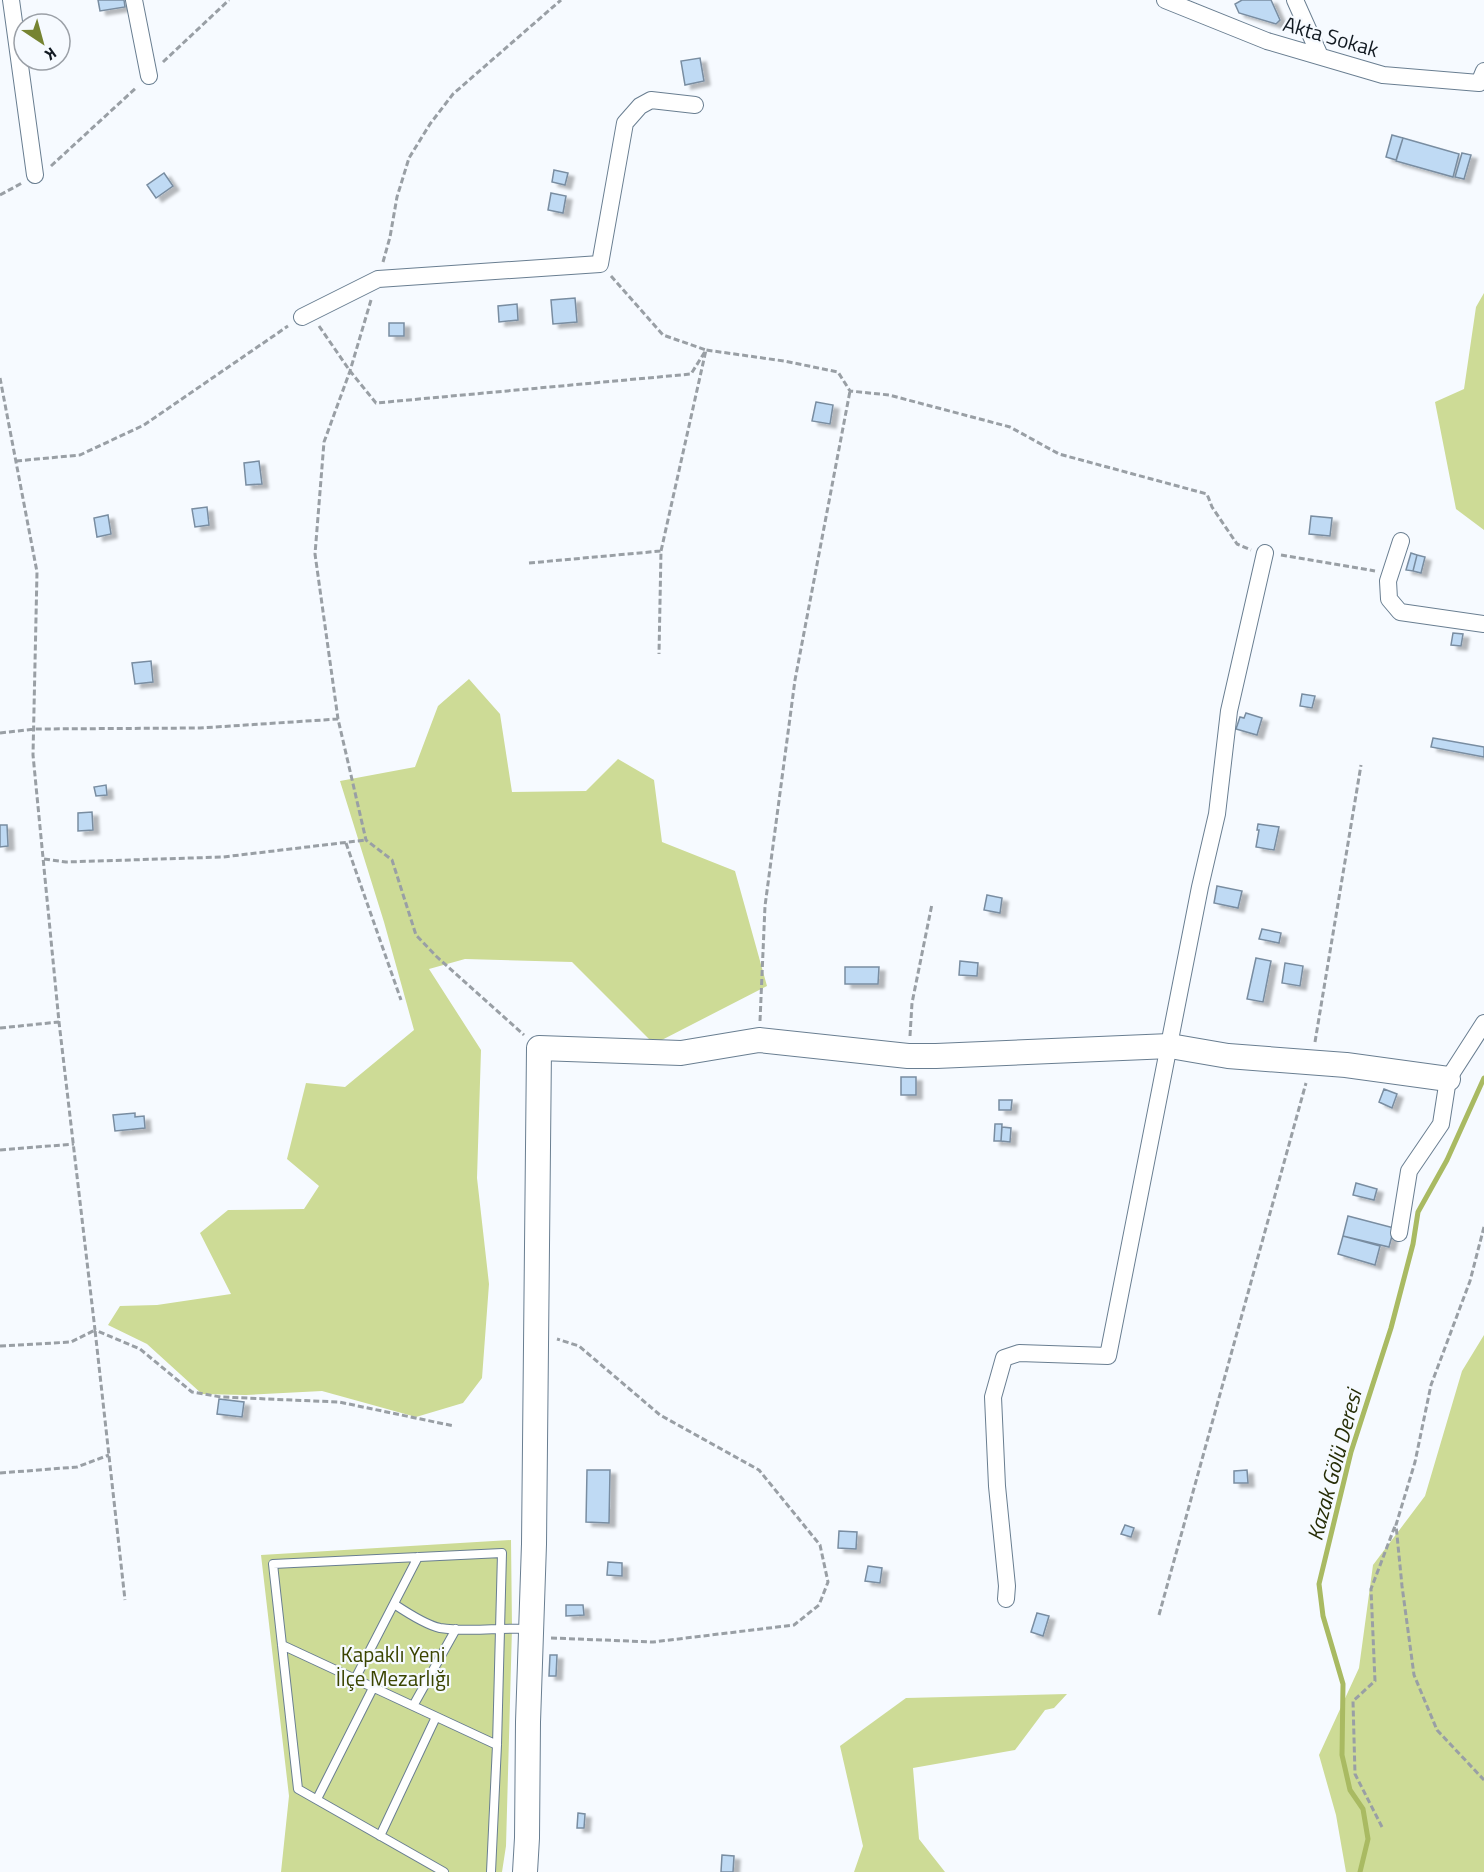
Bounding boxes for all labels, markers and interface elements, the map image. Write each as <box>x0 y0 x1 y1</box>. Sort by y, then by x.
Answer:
street label: Akta Sokak <box>1279 7 1383 65</box>
north arrow <box>12 12 72 72</box>
text: K <box>40 42 62 67</box>
water label: Kazak Gölü Deresi <box>1298 1383 1371 1544</box>
park label: Kapaklı Yeni İlçe Mezarlığı <box>336 1638 450 1694</box>

